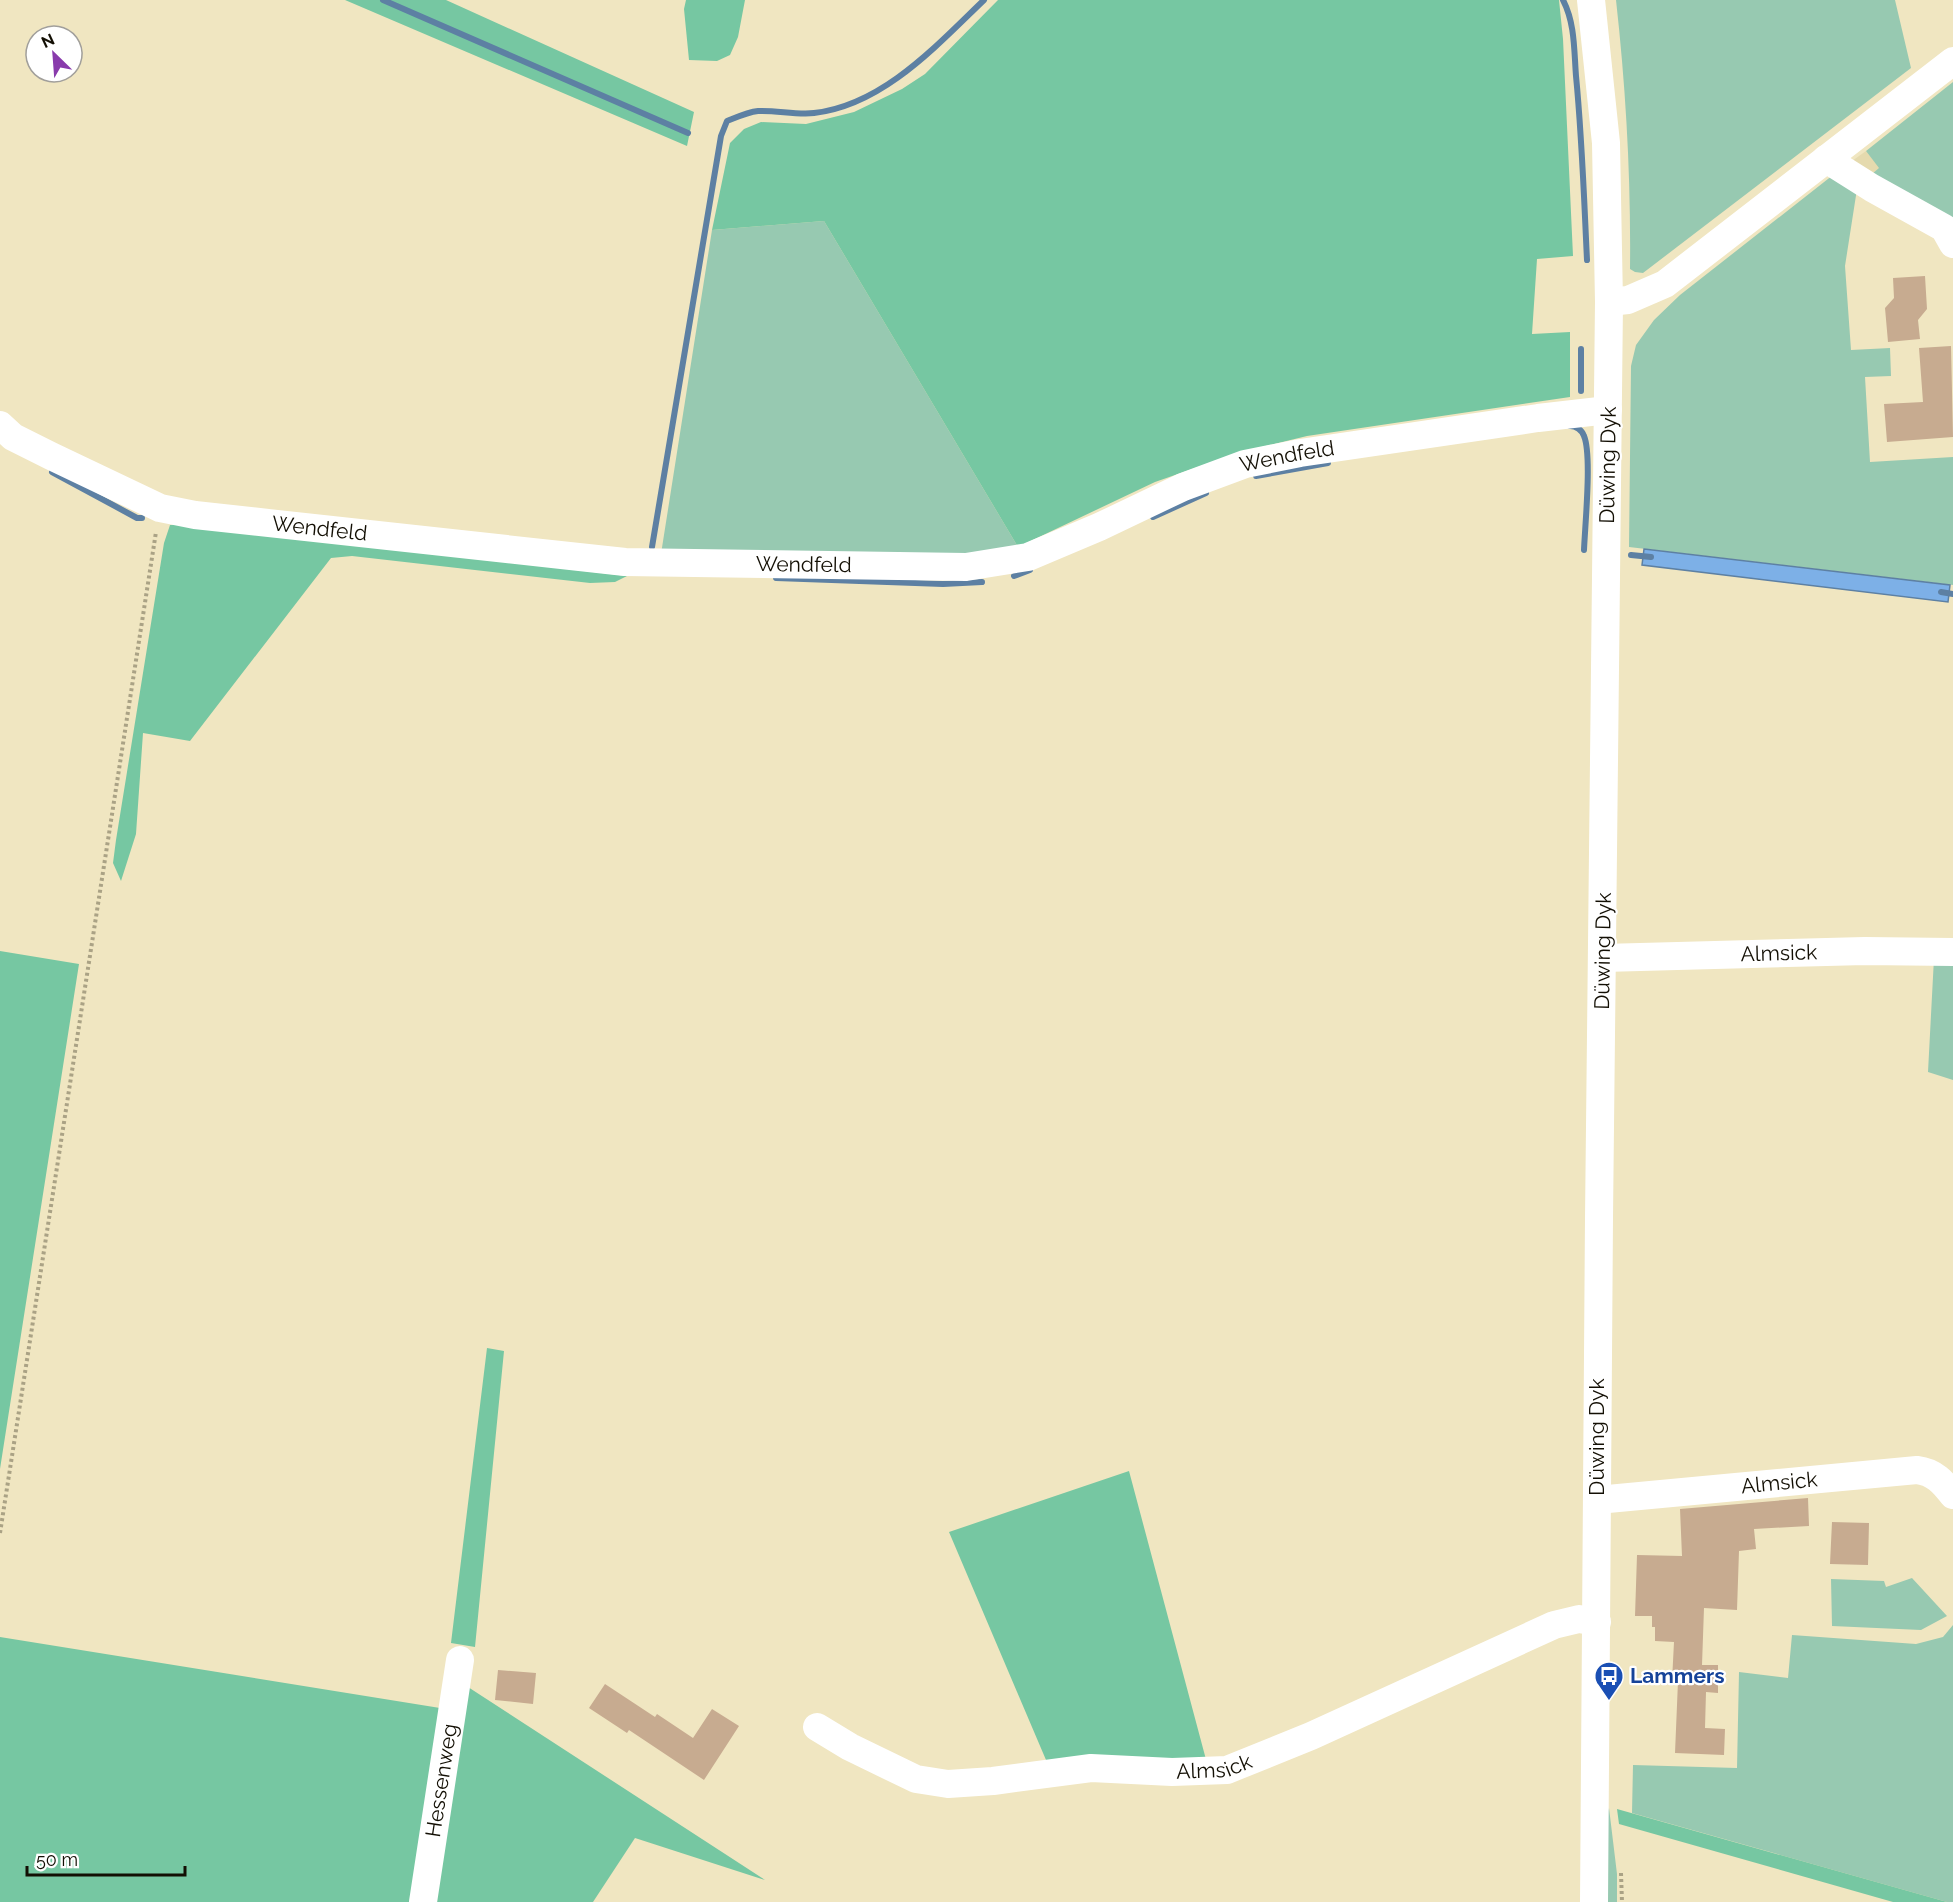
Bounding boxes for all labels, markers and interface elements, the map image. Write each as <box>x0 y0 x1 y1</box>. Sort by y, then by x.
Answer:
north arrow <box>24 24 84 84</box>
text: N <box>38 30 57 52</box>
street label: Düwing Dyk <box>1594 406 1621 524</box>
street label: Wendfeld <box>1237 435 1336 477</box>
street label: Wendfeld <box>271 510 369 546</box>
street label: Wendfeld <box>756 551 852 577</box>
street label: Düwing Dyk <box>1589 892 1616 1010</box>
street label: Almsick <box>1740 939 1818 966</box>
street label: Düwing Dyk <box>1584 1378 1609 1496</box>
street label: Almsick <box>1740 1466 1818 1498</box>
bus stop icon: Lammers <box>1593 1660 1625 1702</box>
place label: Lammers <box>1630 1663 1725 1688</box>
street label: Hessenweg <box>420 1722 462 1839</box>
street label: Almsick <box>1176 1748 1256 1784</box>
scale bar <box>27 1839 184 1877</box>
text: 50 m <box>36 1849 78 1870</box>

